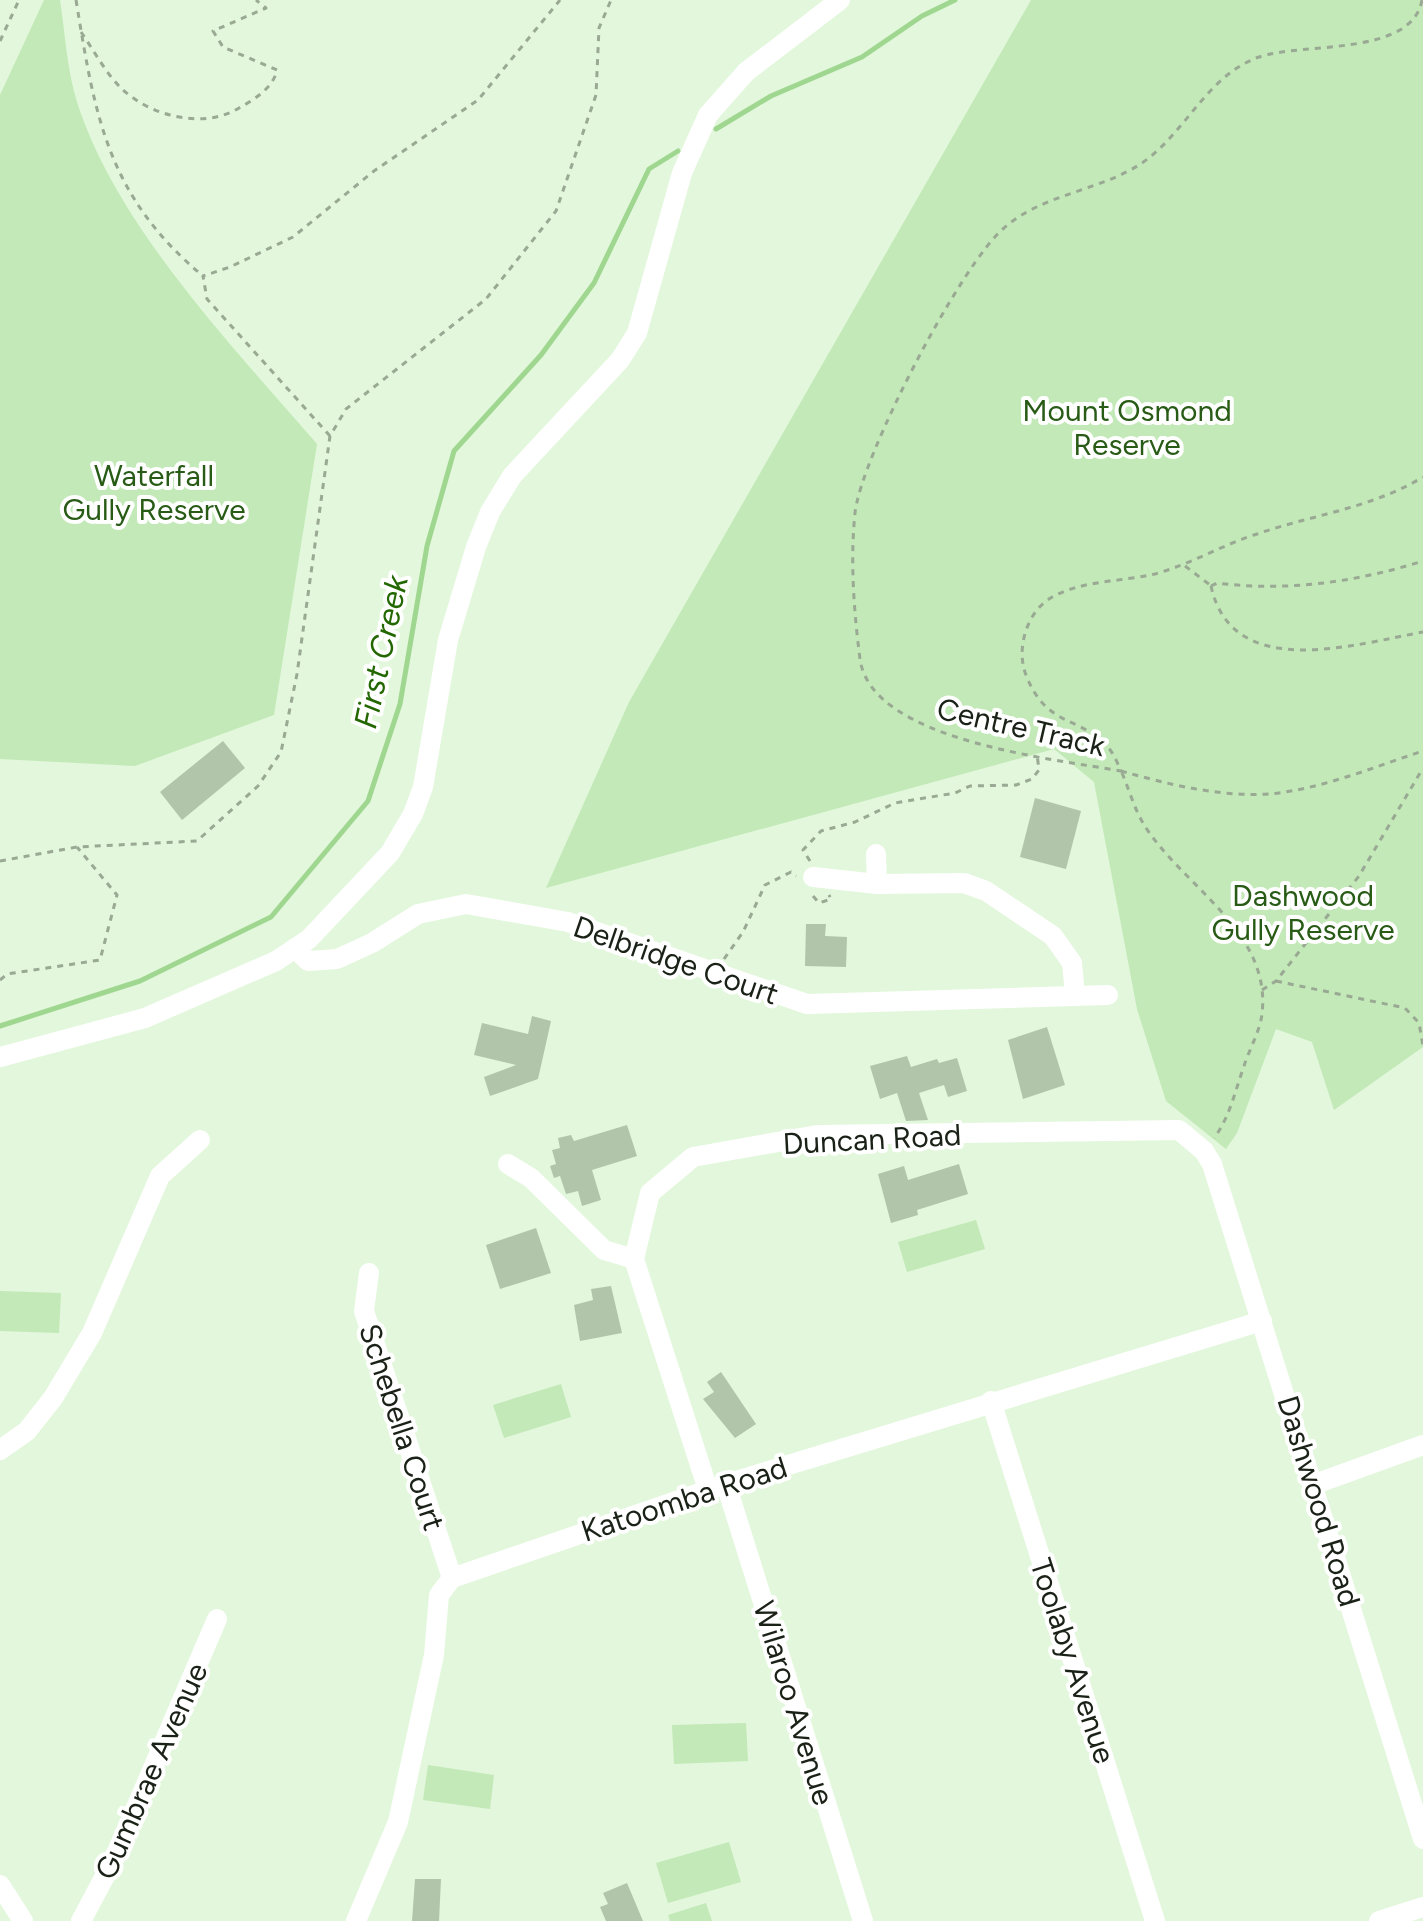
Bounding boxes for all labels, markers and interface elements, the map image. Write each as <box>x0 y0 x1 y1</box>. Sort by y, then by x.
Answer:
park label: Mount Osmond Reserve <box>1022 392 1232 463</box>
park label: Waterfall Gully Reserve <box>62 457 246 528</box>
water label: First Creek <box>346 571 416 732</box>
street label: Centre Track <box>933 690 1109 764</box>
park label: Dashwood Gully Reserve <box>1211 877 1395 948</box>
street label: Delbridge Court <box>569 908 783 1012</box>
street label: Duncan Road <box>782 1116 962 1162</box>
street label: Schebella Court <box>351 1319 453 1535</box>
street label: Dashwood Road <box>1269 1391 1369 1611</box>
street label: Katoomba Road <box>576 1448 792 1550</box>
street label: Toolaby Avenue <box>1022 1554 1124 1768</box>
street label: Wilaroo Avenue <box>745 1596 843 1810</box>
street label: Gumbrae Avenue <box>87 1657 215 1885</box>

